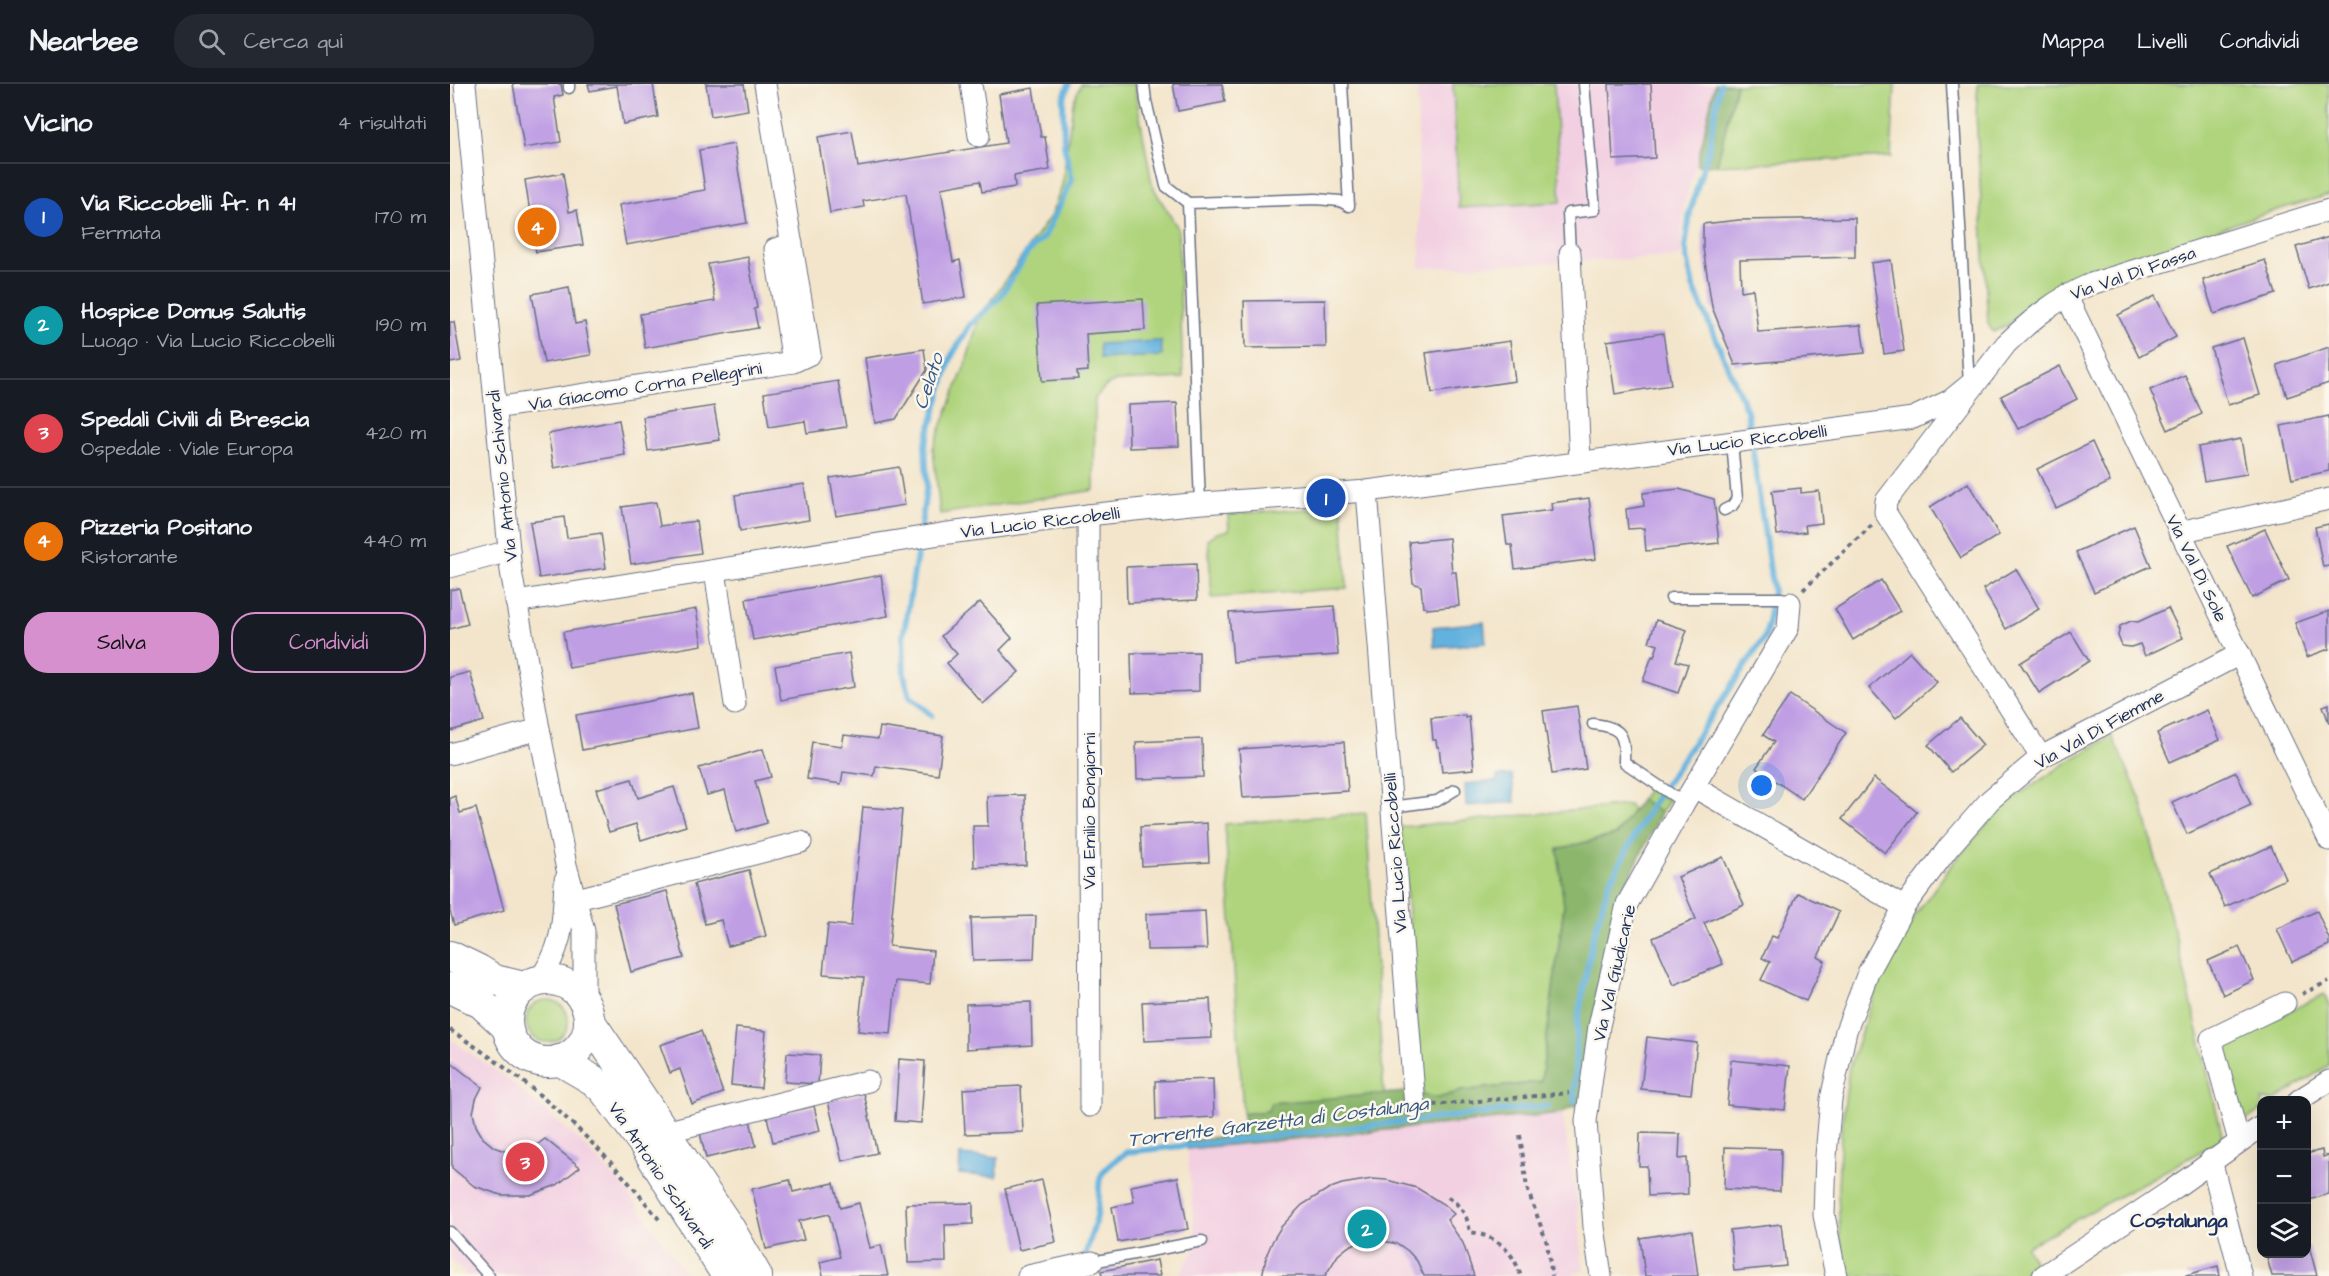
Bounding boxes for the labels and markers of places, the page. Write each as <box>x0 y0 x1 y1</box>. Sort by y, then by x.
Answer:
pin: 4 <box>518 204 556 250</box>
pin: 1 <box>1306 476 1346 520</box>
pin: 3 <box>506 1140 544 1184</box>
pin: 2 <box>1348 1206 1386 1252</box>

